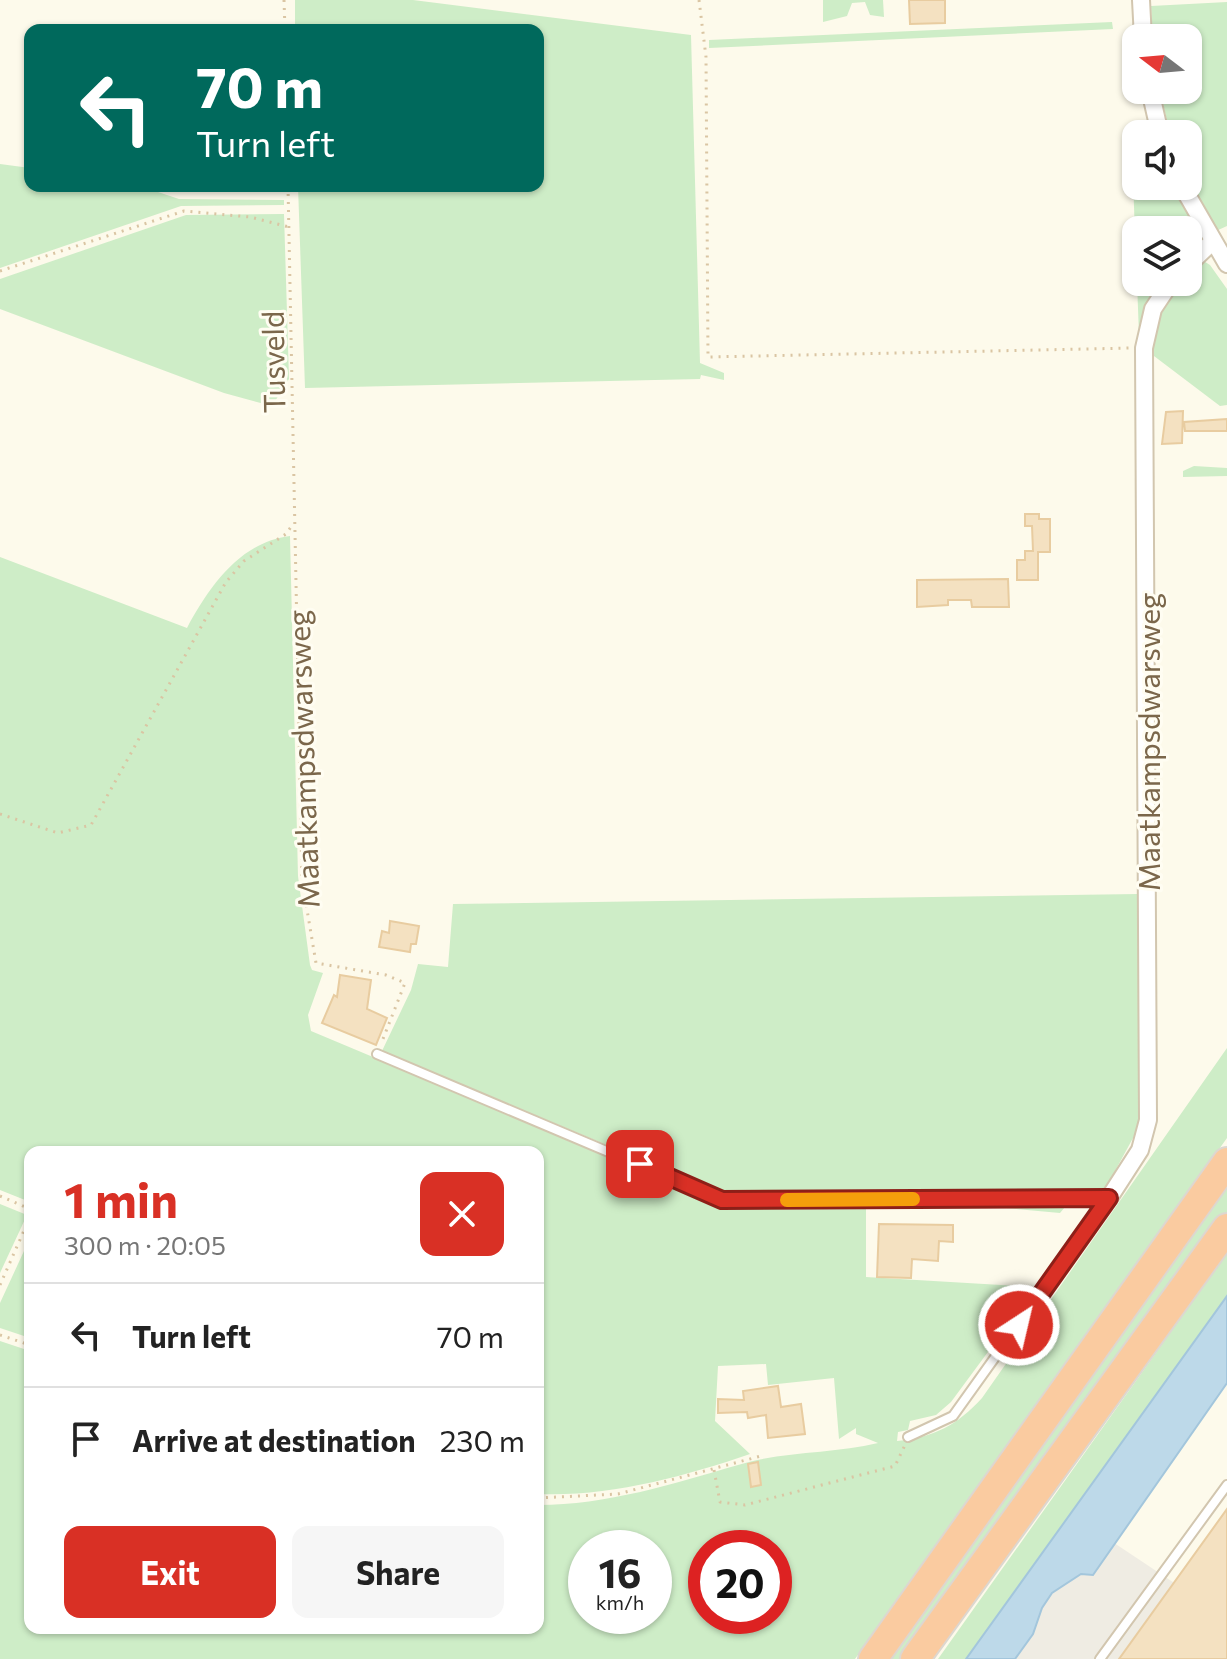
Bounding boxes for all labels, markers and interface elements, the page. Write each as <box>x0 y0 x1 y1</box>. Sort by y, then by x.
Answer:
north arrow <box>1122 24 1202 104</box>
map controls <box>1122 24 1202 296</box>
text: 70 m <box>196 51 323 120</box>
icon: left <box>64 56 168 160</box>
text: Turn left <box>196 120 335 164</box>
button: sound <box>1122 120 1202 200</box>
button: layers <box>1122 216 1202 296</box>
street label: Tusveld <box>253 310 291 414</box>
street label: Maatkampsdwarsweg <box>1129 593 1166 891</box>
street label: Maatkampsdwarsweg <box>278 609 326 909</box>
pin <box>606 1130 674 1198</box>
icon: arrive <box>618 1142 662 1186</box>
text: 1 min <box>64 1169 178 1228</box>
button: close <box>420 1172 504 1256</box>
text: 300 m · 20:05 <box>64 1229 226 1260</box>
position arrow <box>977 1283 1061 1367</box>
icon: left <box>64 1313 108 1357</box>
text: Turn left <box>132 1317 251 1354</box>
text: 70 m <box>437 1317 504 1354</box>
icon: arrive <box>64 1417 108 1461</box>
text: Arrive at destination <box>132 1421 416 1458</box>
text: 230 m <box>440 1421 525 1458</box>
button: Exit <box>64 1526 276 1618</box>
button: Share <box>292 1526 504 1618</box>
speed limit sign: 20 <box>688 1530 792 1634</box>
text: 16 <box>599 1547 641 1596</box>
text: km/h <box>596 1590 644 1614</box>

